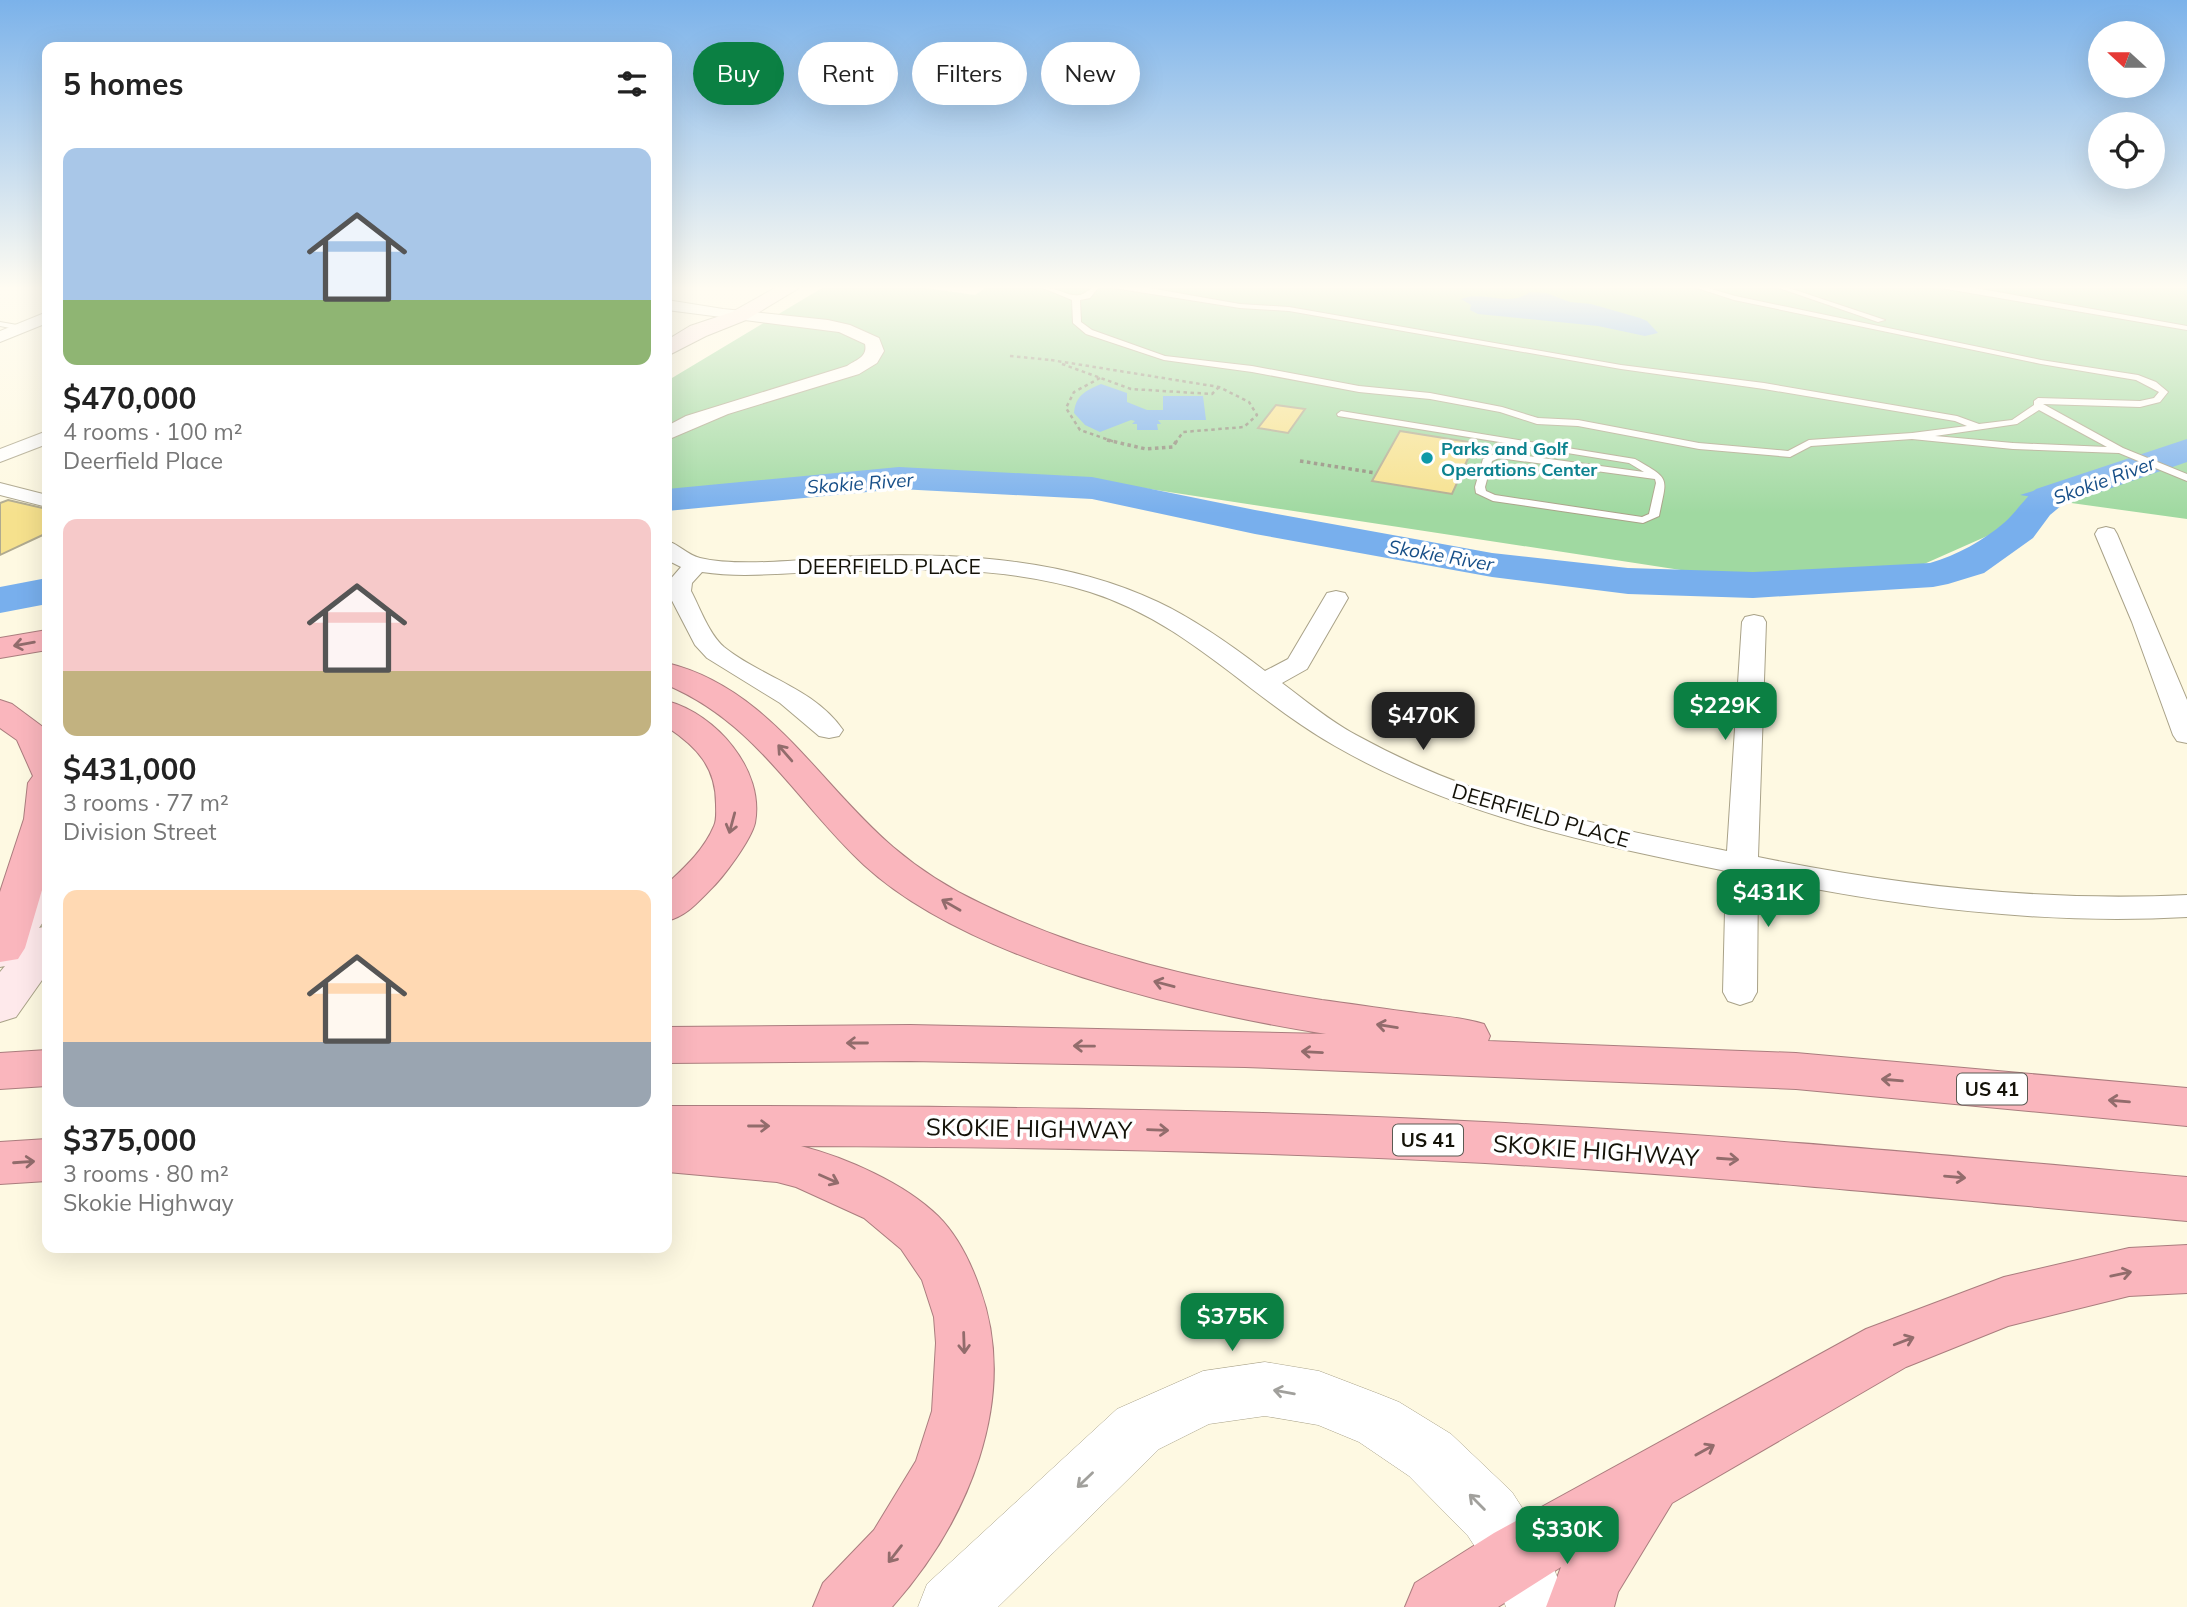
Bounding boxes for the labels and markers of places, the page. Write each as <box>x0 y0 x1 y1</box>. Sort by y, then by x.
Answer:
place label: Parks and Golf Operations Center <box>1441 437 1598 481</box>
marker: Parks and Golf Operations Center <box>1419 450 1435 466</box>
pin: $229K <box>1676 682 1774 742</box>
pin: $470K <box>1374 692 1472 752</box>
pin: $431K <box>1719 870 1817 929</box>
pin: $375K <box>1183 1294 1281 1353</box>
pin: $330K <box>1518 1506 1616 1566</box>

